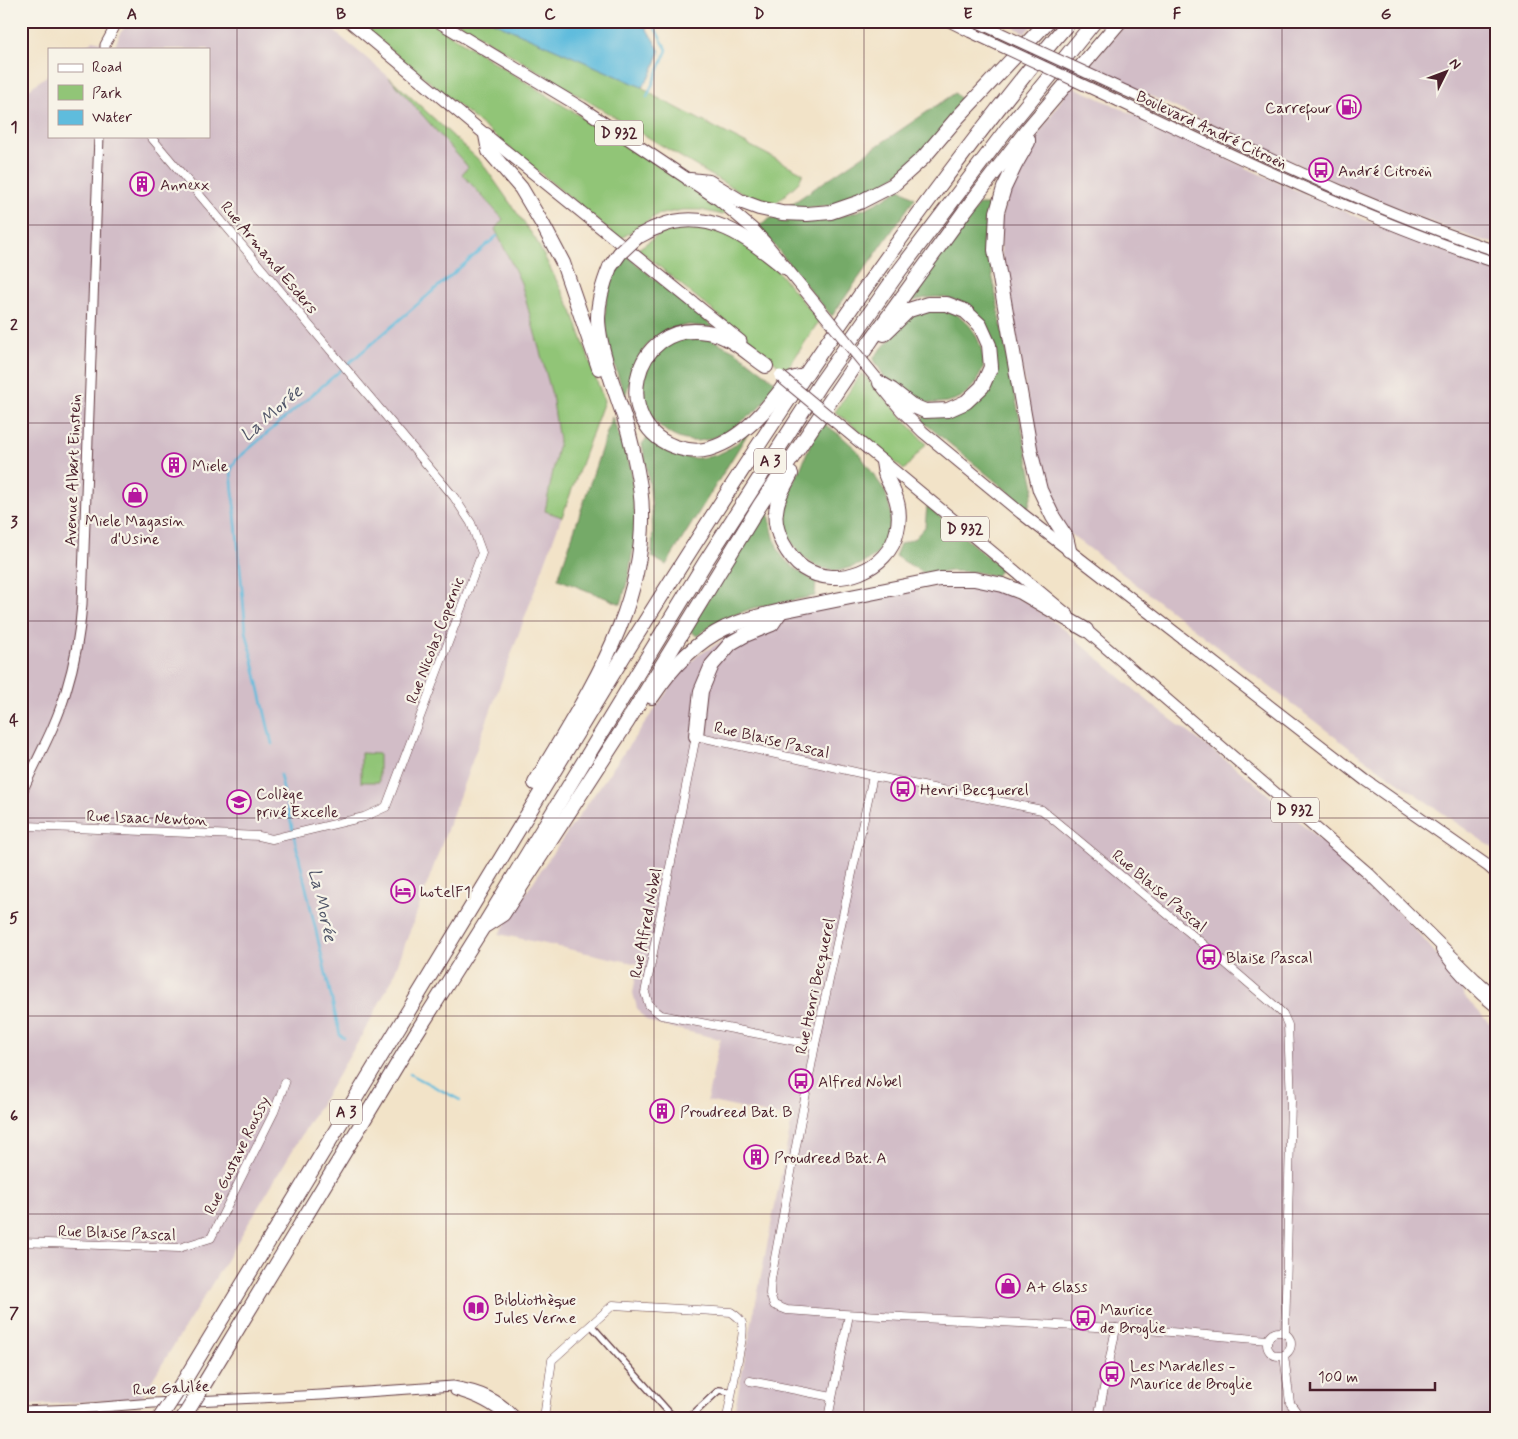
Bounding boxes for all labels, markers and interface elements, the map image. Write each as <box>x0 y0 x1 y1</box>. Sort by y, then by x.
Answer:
text: A <box>127 4 137 25</box>
text: B <box>336 4 346 25</box>
text: C <box>544 4 556 25</box>
text: D <box>753 4 765 25</box>
text: E <box>963 4 973 25</box>
text: F <box>1173 4 1182 25</box>
text: G <box>1381 4 1392 25</box>
legend <box>48 48 210 138</box>
north arrow <box>1420 48 1470 98</box>
text: N <box>1445 54 1465 73</box>
text: Road <box>92 58 122 78</box>
text: Park <box>92 84 122 104</box>
street label: Boulevard André Citroën <box>1132 86 1290 175</box>
fuel station icon: Carrefour <box>1336 94 1362 120</box>
place label: Carrefour <box>1265 98 1332 121</box>
text: Water <box>92 108 132 128</box>
text: 1 <box>10 117 18 138</box>
road number: D 932 <box>595 120 643 146</box>
bus stop icon: André Citroën <box>1308 157 1334 183</box>
place label: André Citroën <box>1338 161 1432 182</box>
building icon: Annexx <box>129 171 155 197</box>
place label: Annexx <box>160 175 210 196</box>
street label: Rue Armand Esders <box>215 197 322 319</box>
text: 2 <box>10 315 18 336</box>
water label: La Morée <box>236 379 309 447</box>
street label: Avenue Albert Einstein <box>60 394 87 547</box>
road number: A 3 <box>754 448 786 474</box>
building icon: Miele <box>161 452 187 478</box>
place label: Miele <box>192 456 229 477</box>
shop icon: Miele Magasin d'Usine <box>122 482 148 508</box>
place label: Miele Magasin d'Usine <box>85 511 185 550</box>
text: 3 <box>10 512 18 533</box>
road number: D 932 <box>941 516 989 542</box>
street label: Rue Nicolas Copernic <box>402 574 469 707</box>
text: 4 <box>9 710 19 731</box>
street label: Rue Blaise Pascal <box>712 717 832 764</box>
bus stop icon: Henri Becquerel <box>890 776 916 802</box>
place label: Henri Becquerel <box>920 780 1029 801</box>
place label: Collège privé Excelle <box>256 784 339 823</box>
school or university icon: Collège privé Excelle <box>226 789 252 815</box>
road number: D 932 <box>1271 798 1319 822</box>
street label: Rue Isaac Newton <box>86 806 208 831</box>
street label: Rue Blaise Pascal <box>1107 845 1211 937</box>
water label: La Morée <box>302 866 342 945</box>
street label: Rue Alfred Nobel <box>625 866 667 980</box>
hotel icon: hotelF1 <box>390 878 416 904</box>
place label: hotelF1 <box>420 882 471 903</box>
text: 5 <box>9 908 19 929</box>
street label: Rue Henri Becquerel <box>791 916 840 1056</box>
bus stop icon: Blaise Pascal <box>1196 944 1222 970</box>
place label: Blaise Pascal <box>1226 948 1313 969</box>
bus stop icon: Alfred Nobel <box>788 1068 814 1094</box>
place label: Alfred Nobel <box>818 1072 902 1093</box>
street label: Rue Gustave Roussy <box>200 1093 275 1218</box>
building icon: Proudreed Bat. B <box>649 1098 675 1124</box>
road number: A 3 <box>330 1100 362 1124</box>
place label: Proudreed Bat. B <box>680 1102 792 1123</box>
text: 6 <box>10 1106 18 1127</box>
building icon: Proudreed Bat. A <box>743 1144 769 1170</box>
place label: Proudreed Bat. A <box>774 1148 887 1169</box>
street label: Rue Blaise Pascal <box>58 1221 176 1246</box>
shop icon: A+ Glass <box>995 1273 1021 1299</box>
place label: A+ Glass <box>1026 1277 1088 1298</box>
place label: Bibliothèque Jules Verne <box>494 1290 576 1329</box>
library icon: Bibliothèque Jules Verne <box>463 1295 489 1321</box>
place label: Maurice de Broglie <box>1100 1300 1166 1339</box>
text: 7 <box>9 1303 19 1324</box>
bus stop icon: Maurice de Broglie <box>1070 1305 1096 1331</box>
place label: Les Mardelles - Maurice de Broglie <box>1130 1356 1253 1395</box>
scale bar <box>1310 1359 1436 1391</box>
bus stop icon: Les Mardelles - Maurice de Broglie <box>1099 1361 1125 1387</box>
text: 100 m <box>1318 1368 1358 1388</box>
street label: Rue Galilée <box>132 1376 210 1401</box>

